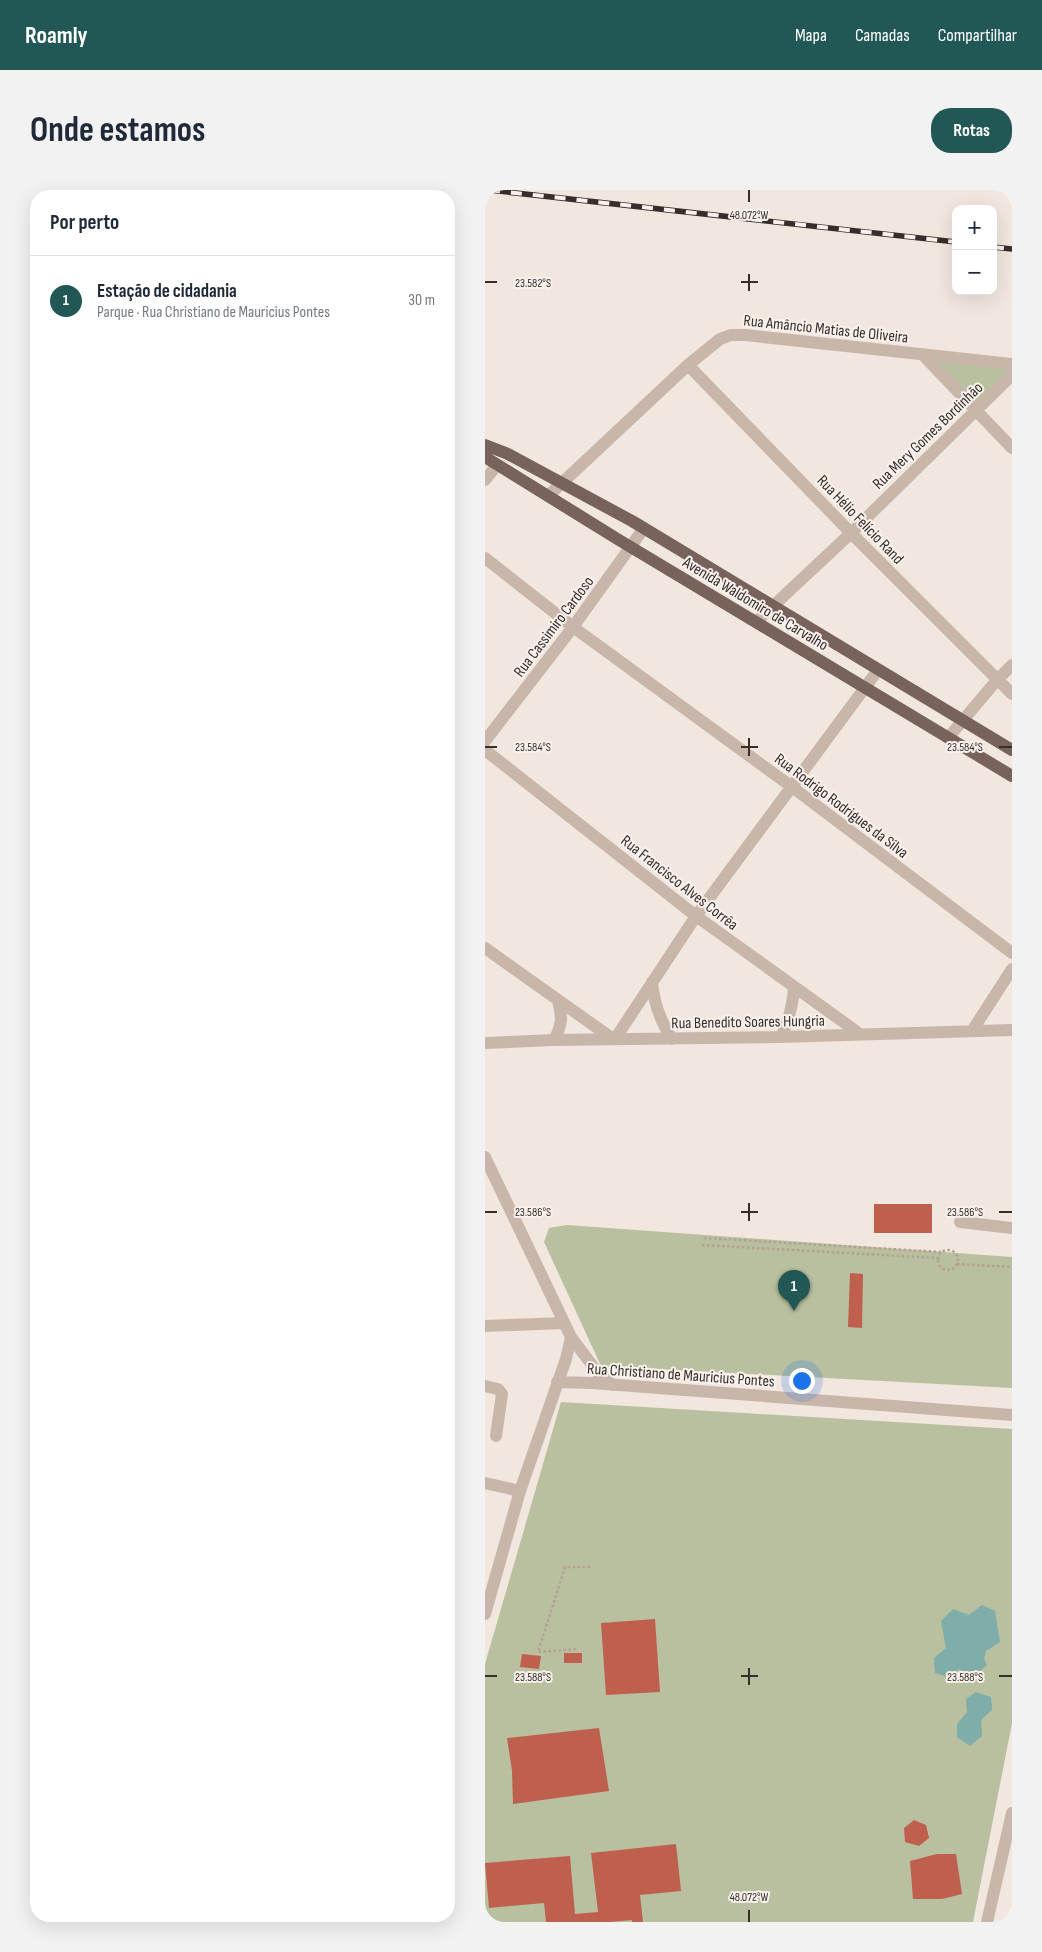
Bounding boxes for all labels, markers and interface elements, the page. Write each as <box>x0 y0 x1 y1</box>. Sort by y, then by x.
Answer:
text: Roamly <box>25 21 88 50</box>
text: Mapa <box>795 25 827 46</box>
text: Camadas <box>855 25 910 46</box>
text: Compartilhar <box>938 25 1017 46</box>
button: Rotas <box>931 108 1012 153</box>
text: Onde estamos <box>30 109 206 152</box>
map controls <box>952 205 997 295</box>
button: + <box>952 205 997 250</box>
text: 48.072°W <box>730 208 768 223</box>
text: Por perto <box>50 210 119 235</box>
button: − <box>952 250 997 295</box>
text: 23.582°S <box>515 276 551 291</box>
text: Estação de cidadania <box>97 280 237 303</box>
text: 1 <box>63 291 69 310</box>
text: 30 m <box>408 291 435 310</box>
text: Parque · Rua Christiano de Mauricius Pontes <box>97 303 330 322</box>
street label: Rua Amâncio Matias de Oliveira <box>743 311 909 348</box>
street label: Rua Mery Gomes Bordinhão <box>869 379 987 494</box>
street label: Rua Hélio Felício Rand <box>813 472 907 569</box>
street label: Avenida Waldomiro de Carvalho <box>678 553 831 655</box>
street label: Rua Cassimiro Cardoso <box>510 573 598 681</box>
text: 23.584°S <box>515 740 551 755</box>
text: 23.584°S <box>947 740 983 755</box>
street label: Rua Rodrigo Rodrigues da Silva <box>770 750 912 863</box>
street label: Rua Francisco Alves Corrêa <box>617 832 741 935</box>
street label: Rua Benedito Soares Hungria <box>671 1012 825 1033</box>
text: 23.586°S <box>515 1205 551 1220</box>
text: 23.586°S <box>947 1205 983 1220</box>
pin: 1 <box>778 1270 810 1311</box>
street label: Rua Christiano de Mauricius Pontes <box>586 1359 776 1392</box>
your location <box>789 1368 815 1394</box>
text: 23.588°S <box>515 1670 551 1685</box>
text: 23.588°S <box>947 1670 983 1685</box>
text: 48.072°W <box>730 1890 768 1905</box>

